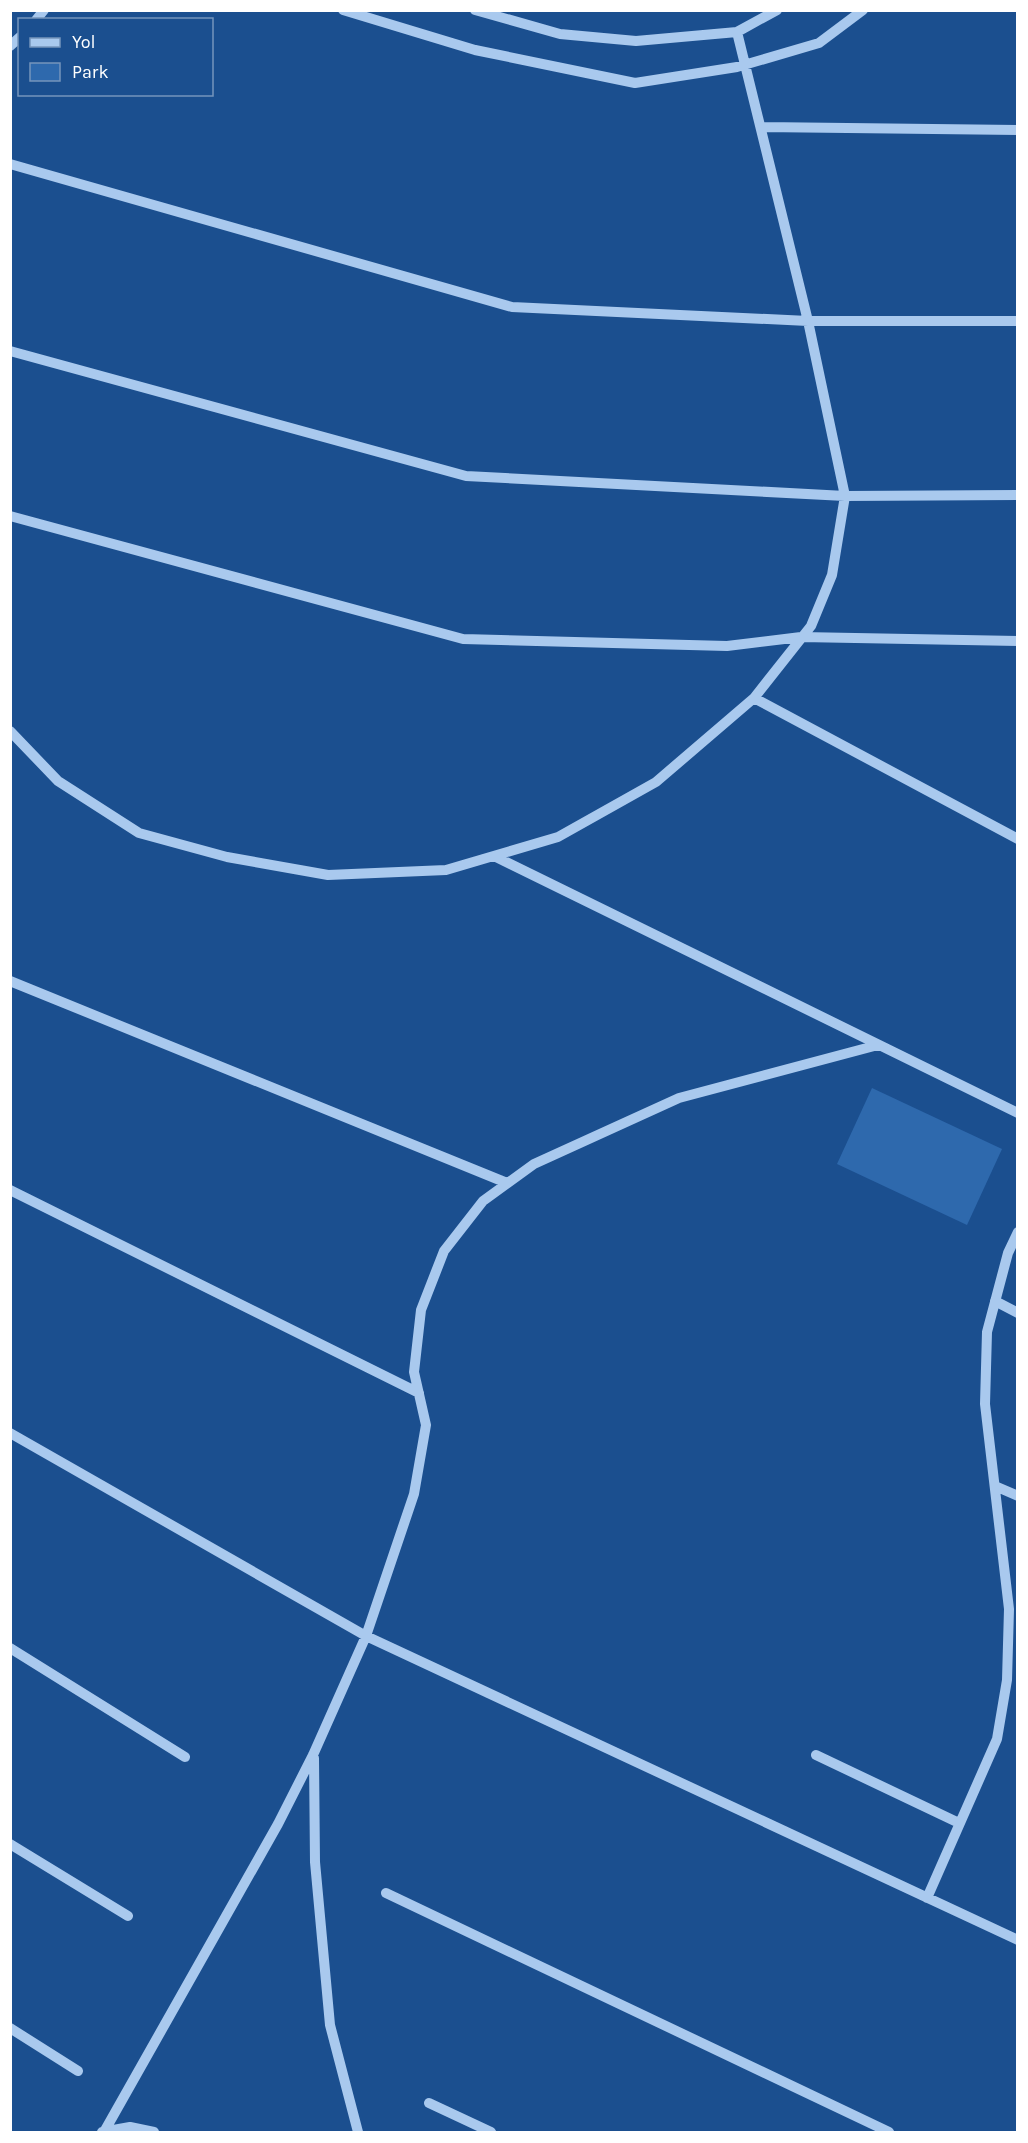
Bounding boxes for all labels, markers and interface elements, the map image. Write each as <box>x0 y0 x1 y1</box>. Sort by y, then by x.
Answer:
legend <box>18 18 213 96</box>
text: Yol <box>72 31 96 53</box>
text: Park <box>72 61 109 83</box>

